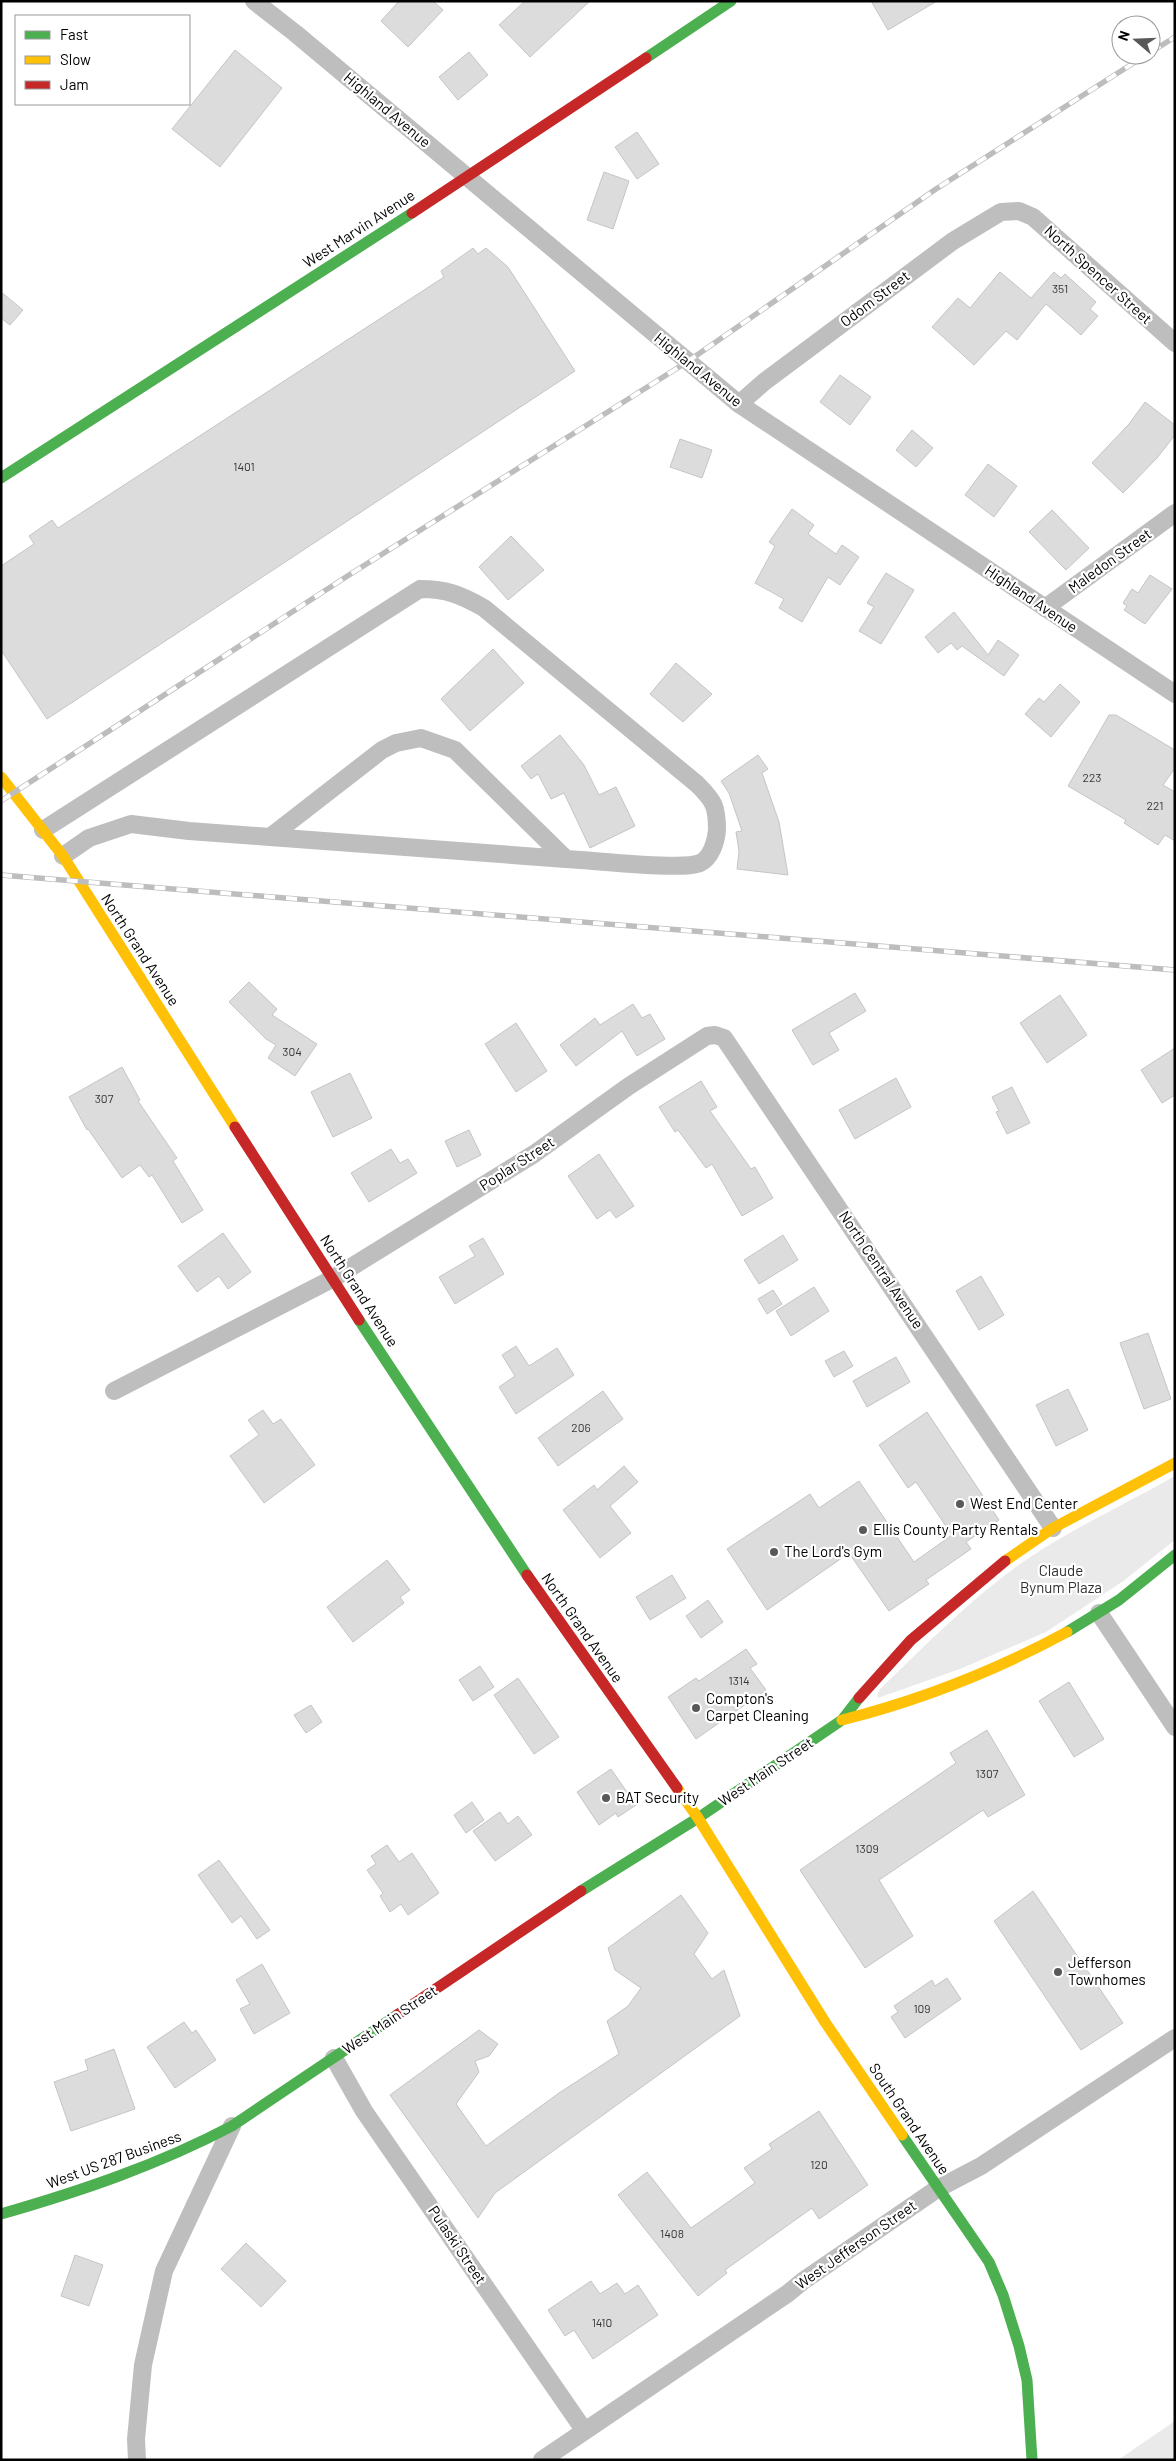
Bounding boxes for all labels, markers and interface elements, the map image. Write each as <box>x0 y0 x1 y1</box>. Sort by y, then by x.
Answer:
legend <box>15 15 190 105</box>
north arrow <box>1111 15 1161 65</box>
text: Fast <box>60 25 88 43</box>
text: N <box>1114 28 1133 43</box>
text: Slow <box>60 50 91 68</box>
street label: Highland Avenue <box>341 68 435 151</box>
text: Jam <box>60 75 89 93</box>
street label: West Marvin Avenue <box>299 185 418 271</box>
street label: North Spencer Street <box>1041 221 1156 327</box>
street label: Odom Street <box>836 266 913 330</box>
house number: 351 <box>1052 281 1068 295</box>
street label: Highland Avenue <box>651 328 746 410</box>
house number: 1401 <box>233 459 255 473</box>
street label: Maledon Street <box>1064 524 1154 596</box>
street label: Highland Avenue <box>982 561 1081 636</box>
house number: 223 <box>1083 770 1101 784</box>
house number: 221 <box>1147 798 1163 812</box>
street label: North Grand Avenue <box>98 890 184 1009</box>
house number: 304 <box>282 1044 302 1058</box>
house number: 307 <box>95 1091 114 1105</box>
street label: Poplar Street <box>476 1132 557 1194</box>
street label: North Central Avenue <box>836 1207 928 1332</box>
street label: North Grand Avenue <box>317 1231 403 1350</box>
house number: 206 <box>571 1420 591 1434</box>
place label: West End Center <box>970 1494 1079 1512</box>
marker: West End Center <box>954 1498 966 1510</box>
place label: Ellis County Party Rentals <box>873 1520 1038 1538</box>
marker: Ellis County Party Rentals <box>857 1524 869 1536</box>
place label: The Lord's Gym <box>784 1542 882 1560</box>
marker: The Lord's Gym <box>768 1546 780 1558</box>
park label: Claude Bynum Plaza <box>1020 1561 1102 1596</box>
street label: North Grand Avenue <box>538 1569 627 1686</box>
house number: 1314 <box>728 1673 750 1687</box>
place label: Compton's Carpet Cleaning <box>706 1689 809 1724</box>
marker: Compton's Carpet Cleaning <box>690 1702 702 1714</box>
street label: West Main Street <box>715 1733 816 1809</box>
house number: 1307 <box>976 1766 999 1780</box>
place label: BAT Security <box>616 1788 699 1806</box>
marker: BAT Security <box>600 1792 612 1804</box>
house number: 1309 <box>855 1841 879 1855</box>
place label: Jefferson Townhomes <box>1068 1953 1146 1988</box>
marker: Jefferson Townhomes <box>1052 1966 1064 1978</box>
street label: West Main Street <box>339 1981 440 2057</box>
house number: 109 <box>913 2001 931 2015</box>
street label: South Grand Avenue <box>866 2059 954 2178</box>
street label: West US 287 Business <box>44 2126 183 2192</box>
house number: 120 <box>810 2157 828 2171</box>
street label: West Jefferson Street <box>792 2196 919 2293</box>
street label: Pulaski Street <box>425 2202 491 2287</box>
house number: 1408 <box>660 2226 684 2240</box>
house number: 1410 <box>592 2315 612 2329</box>

